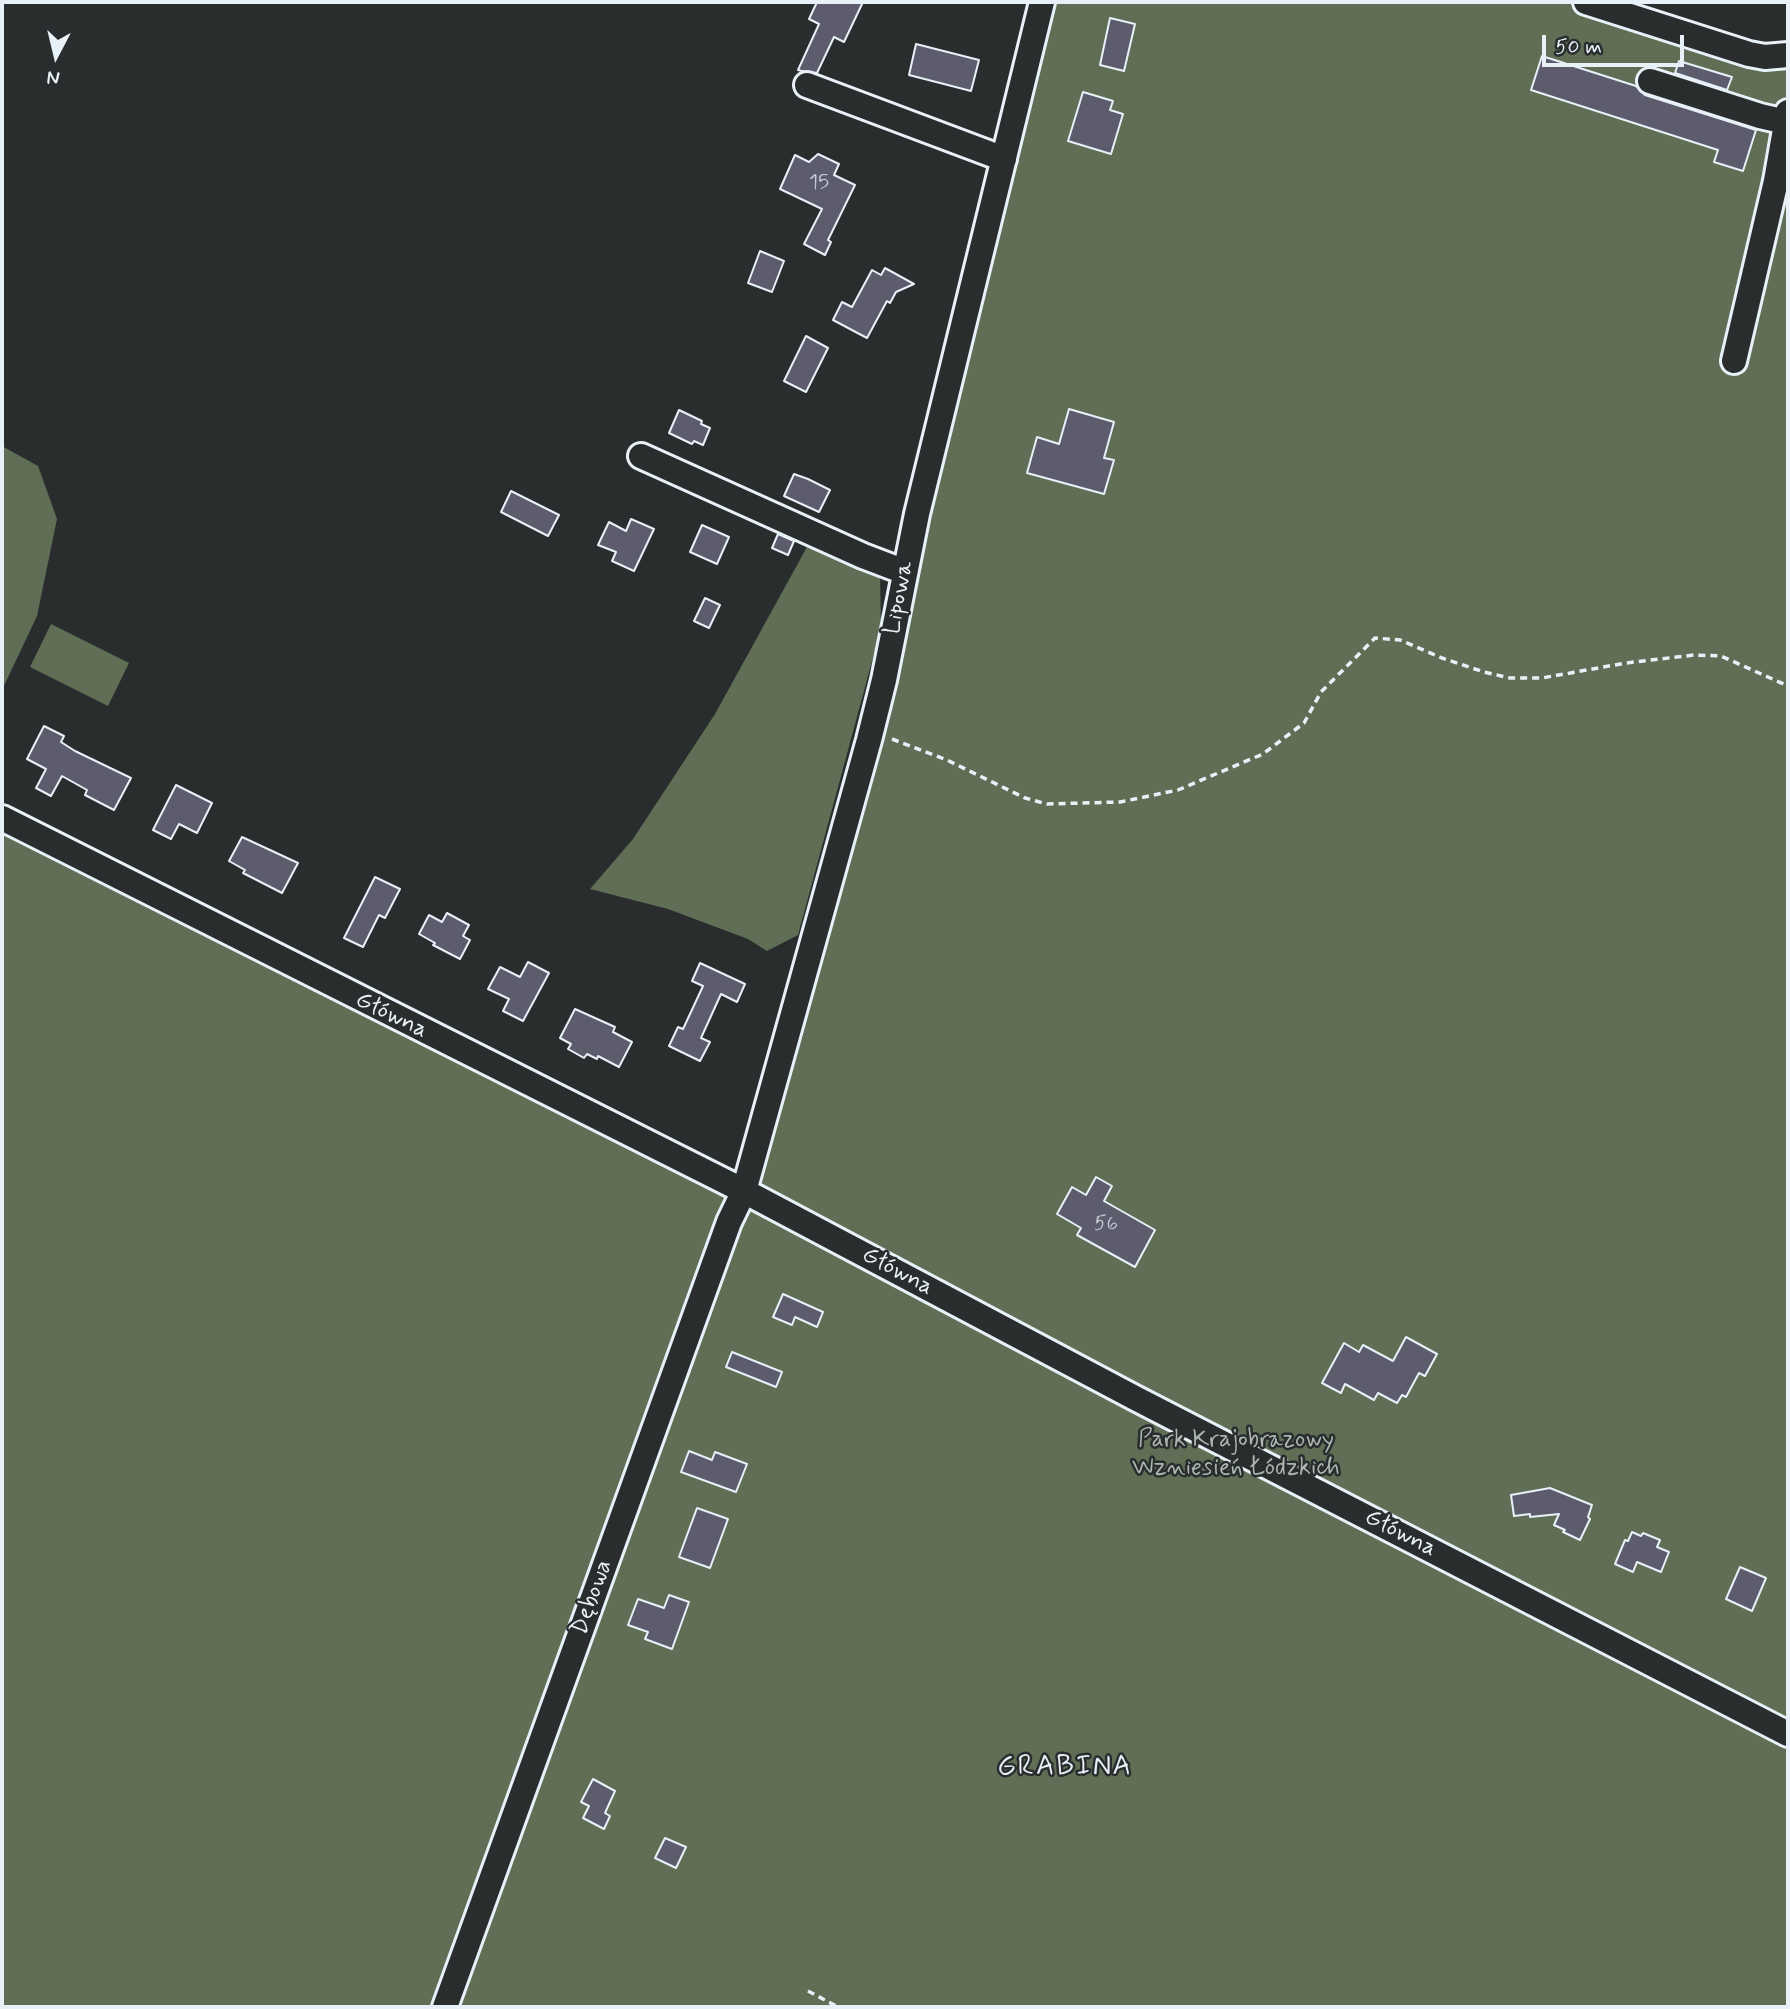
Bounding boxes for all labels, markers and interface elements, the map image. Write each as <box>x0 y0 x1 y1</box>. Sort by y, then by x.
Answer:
north arrow <box>21 21 91 91</box>
scale bar <box>1545 21 1687 65</box>
text: 50 m <box>1555 33 1602 61</box>
text: N <box>46 64 61 91</box>
house number: 15 <box>809 171 829 197</box>
street label: Lipowa <box>879 559 921 637</box>
street label: Główna <box>350 986 432 1046</box>
house number: 56 <box>1094 1212 1118 1238</box>
street label: Główna <box>856 1241 938 1303</box>
park label: Park Krajobrazowy Wzniesień Łódzkich <box>1132 1427 1340 1483</box>
street label: Główna <box>1359 1504 1441 1564</box>
street label: Dębowa <box>566 1556 620 1640</box>
district label: GRABINA <box>997 1751 1133 1785</box>

